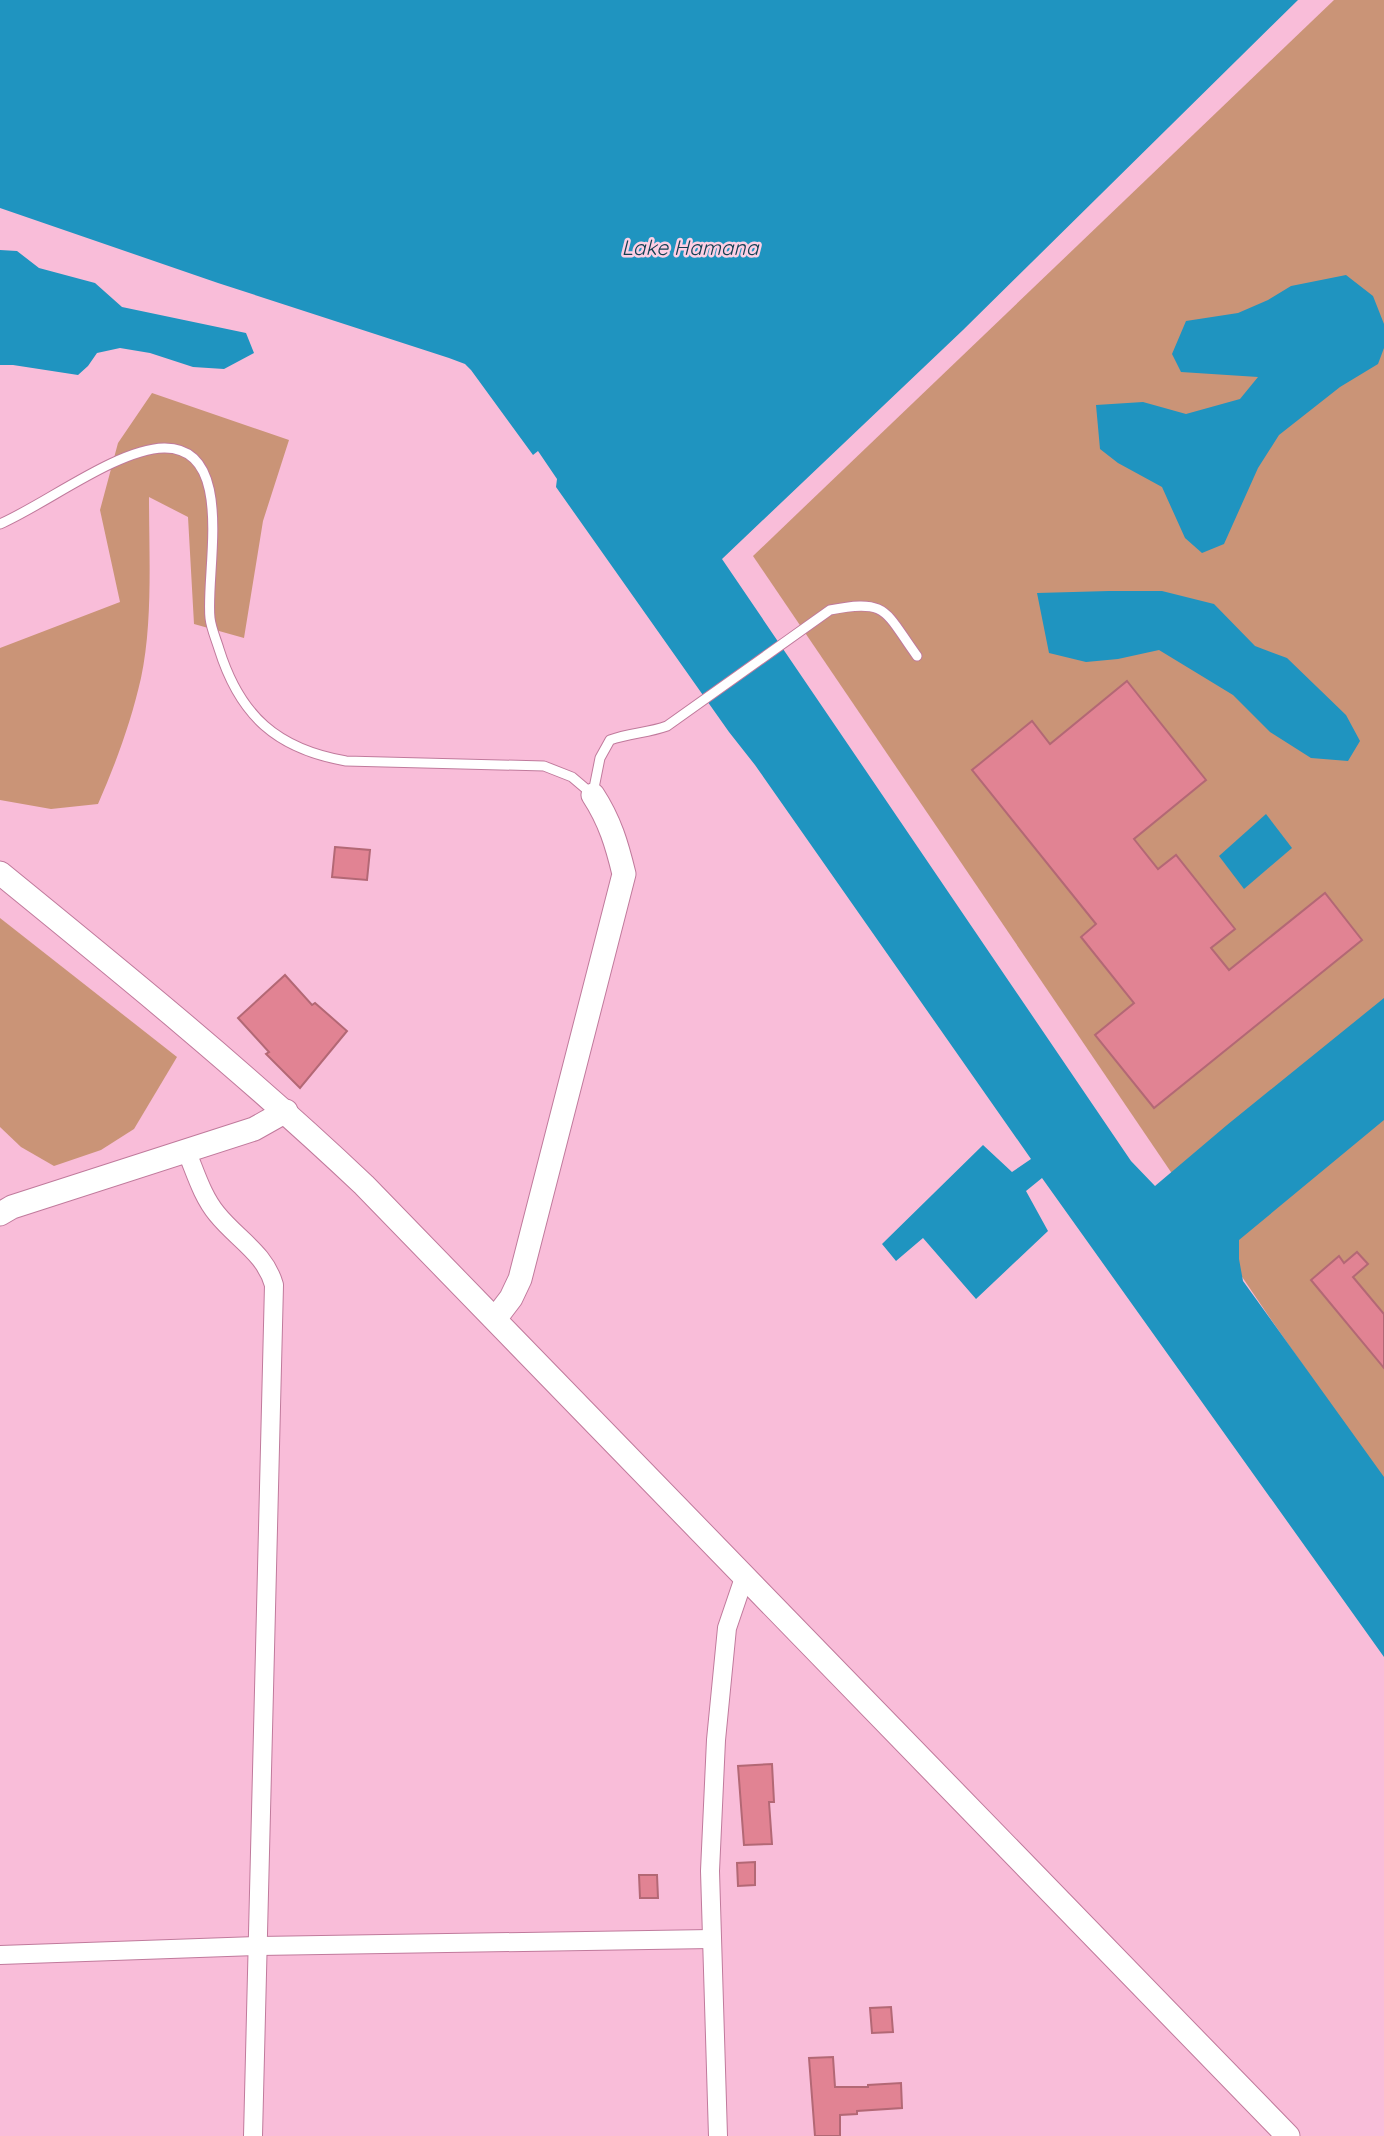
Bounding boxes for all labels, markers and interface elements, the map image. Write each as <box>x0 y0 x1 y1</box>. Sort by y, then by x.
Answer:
water label: Lake Hamana <box>622 234 760 260</box>

